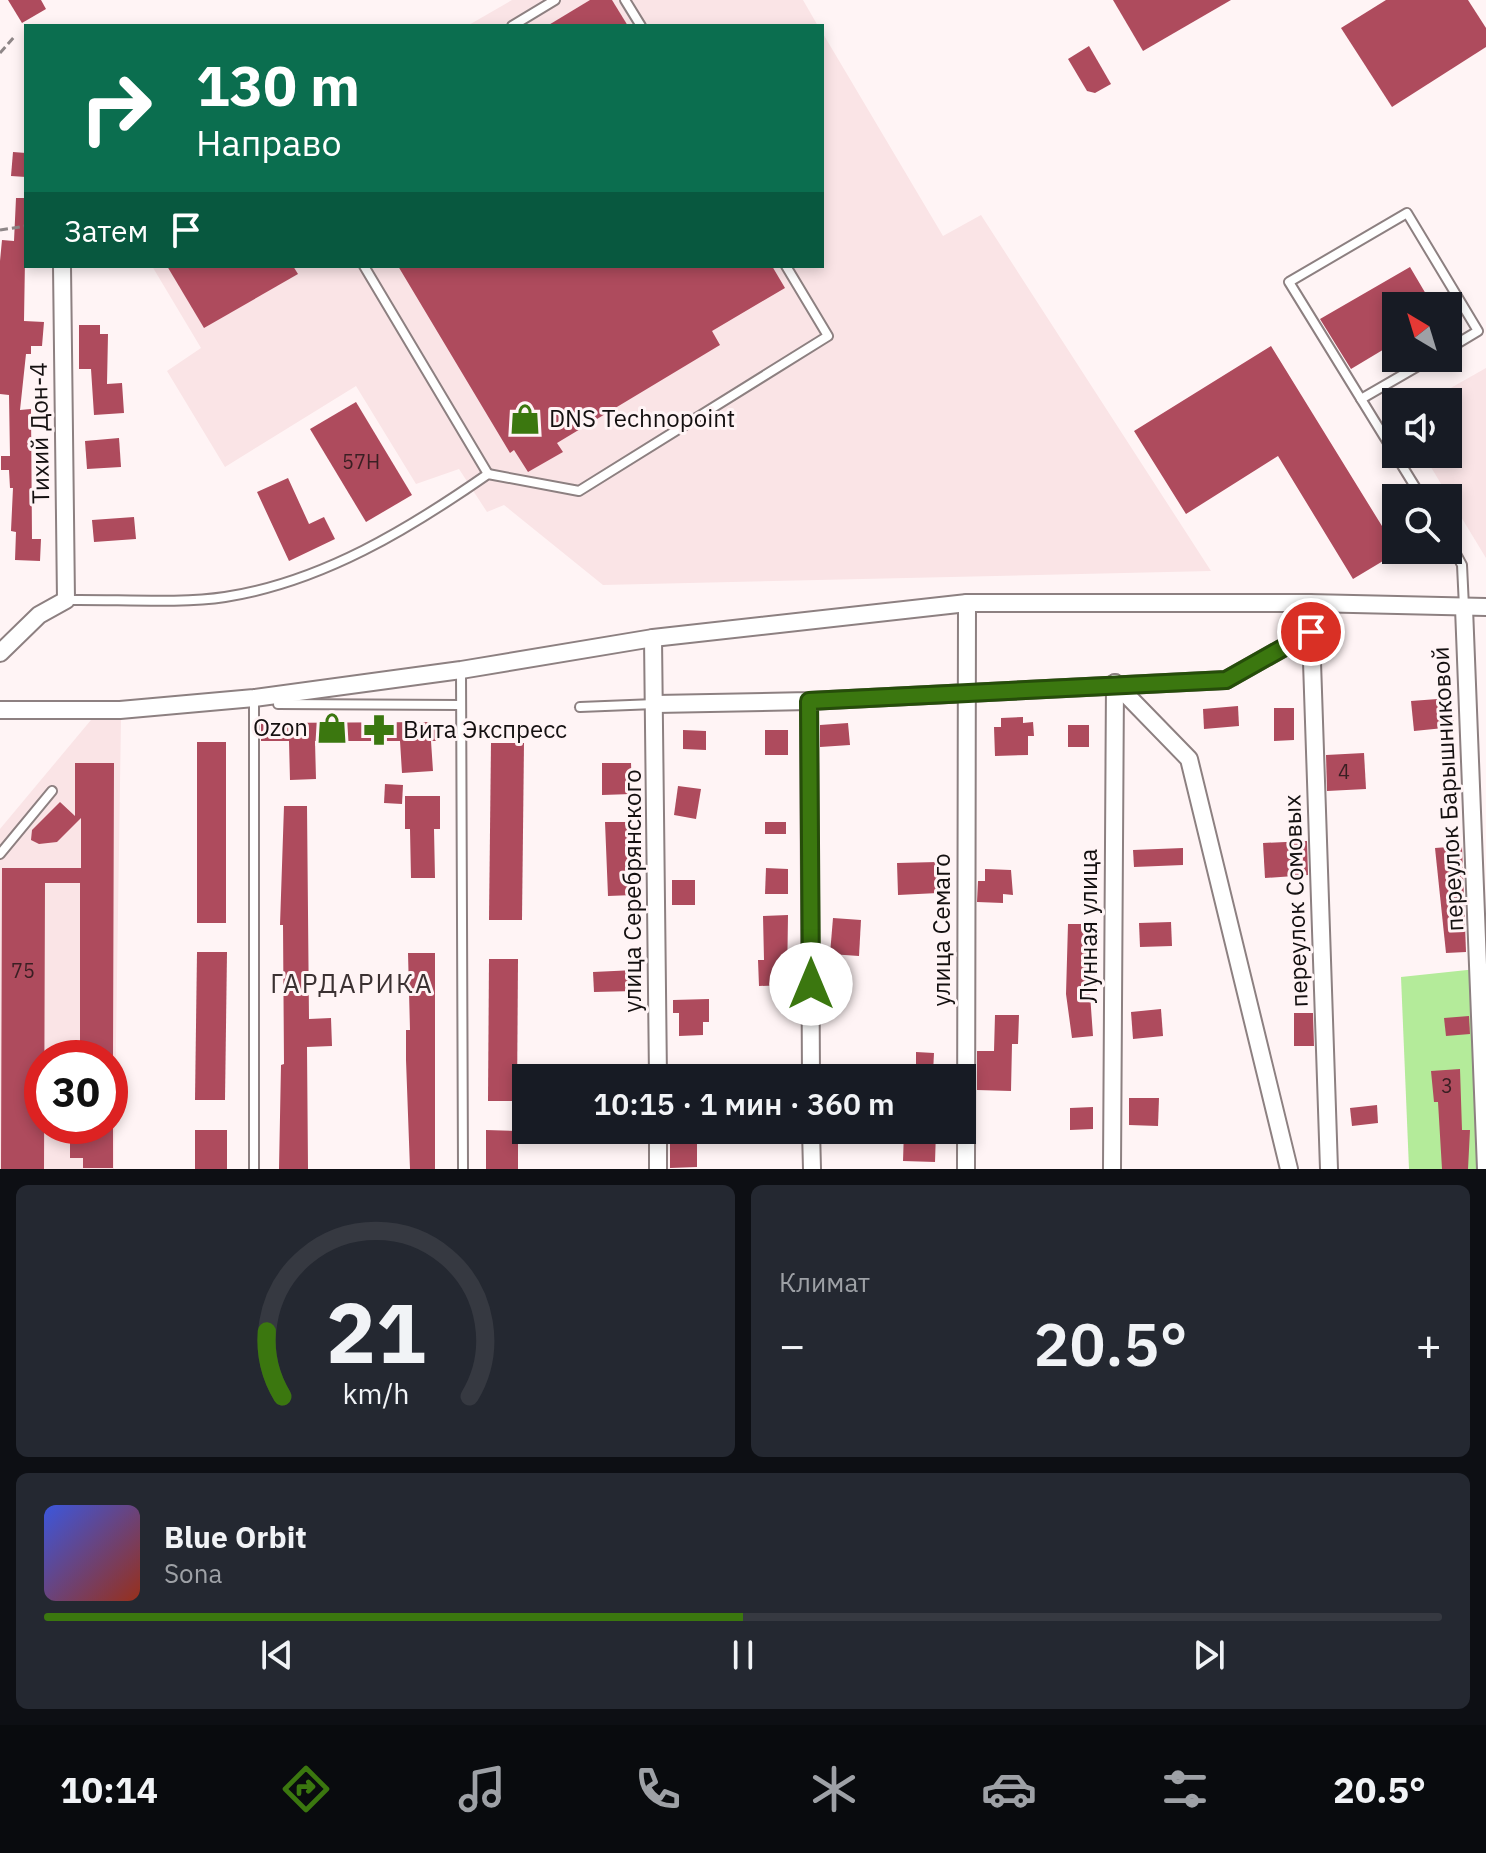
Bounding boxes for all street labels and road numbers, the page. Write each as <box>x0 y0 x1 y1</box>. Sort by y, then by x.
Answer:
street label: Тихий Дон-4 <box>22 362 56 504</box>
street label: переулок Барышниковой <box>1424 646 1470 932</box>
street label: улица Серебрянского <box>616 769 648 1013</box>
street label: переулок Сомовых <box>1275 794 1315 1008</box>
street label: Лунная улица <box>1072 849 1104 1003</box>
street label: улица Семаго <box>925 853 957 1007</box>

